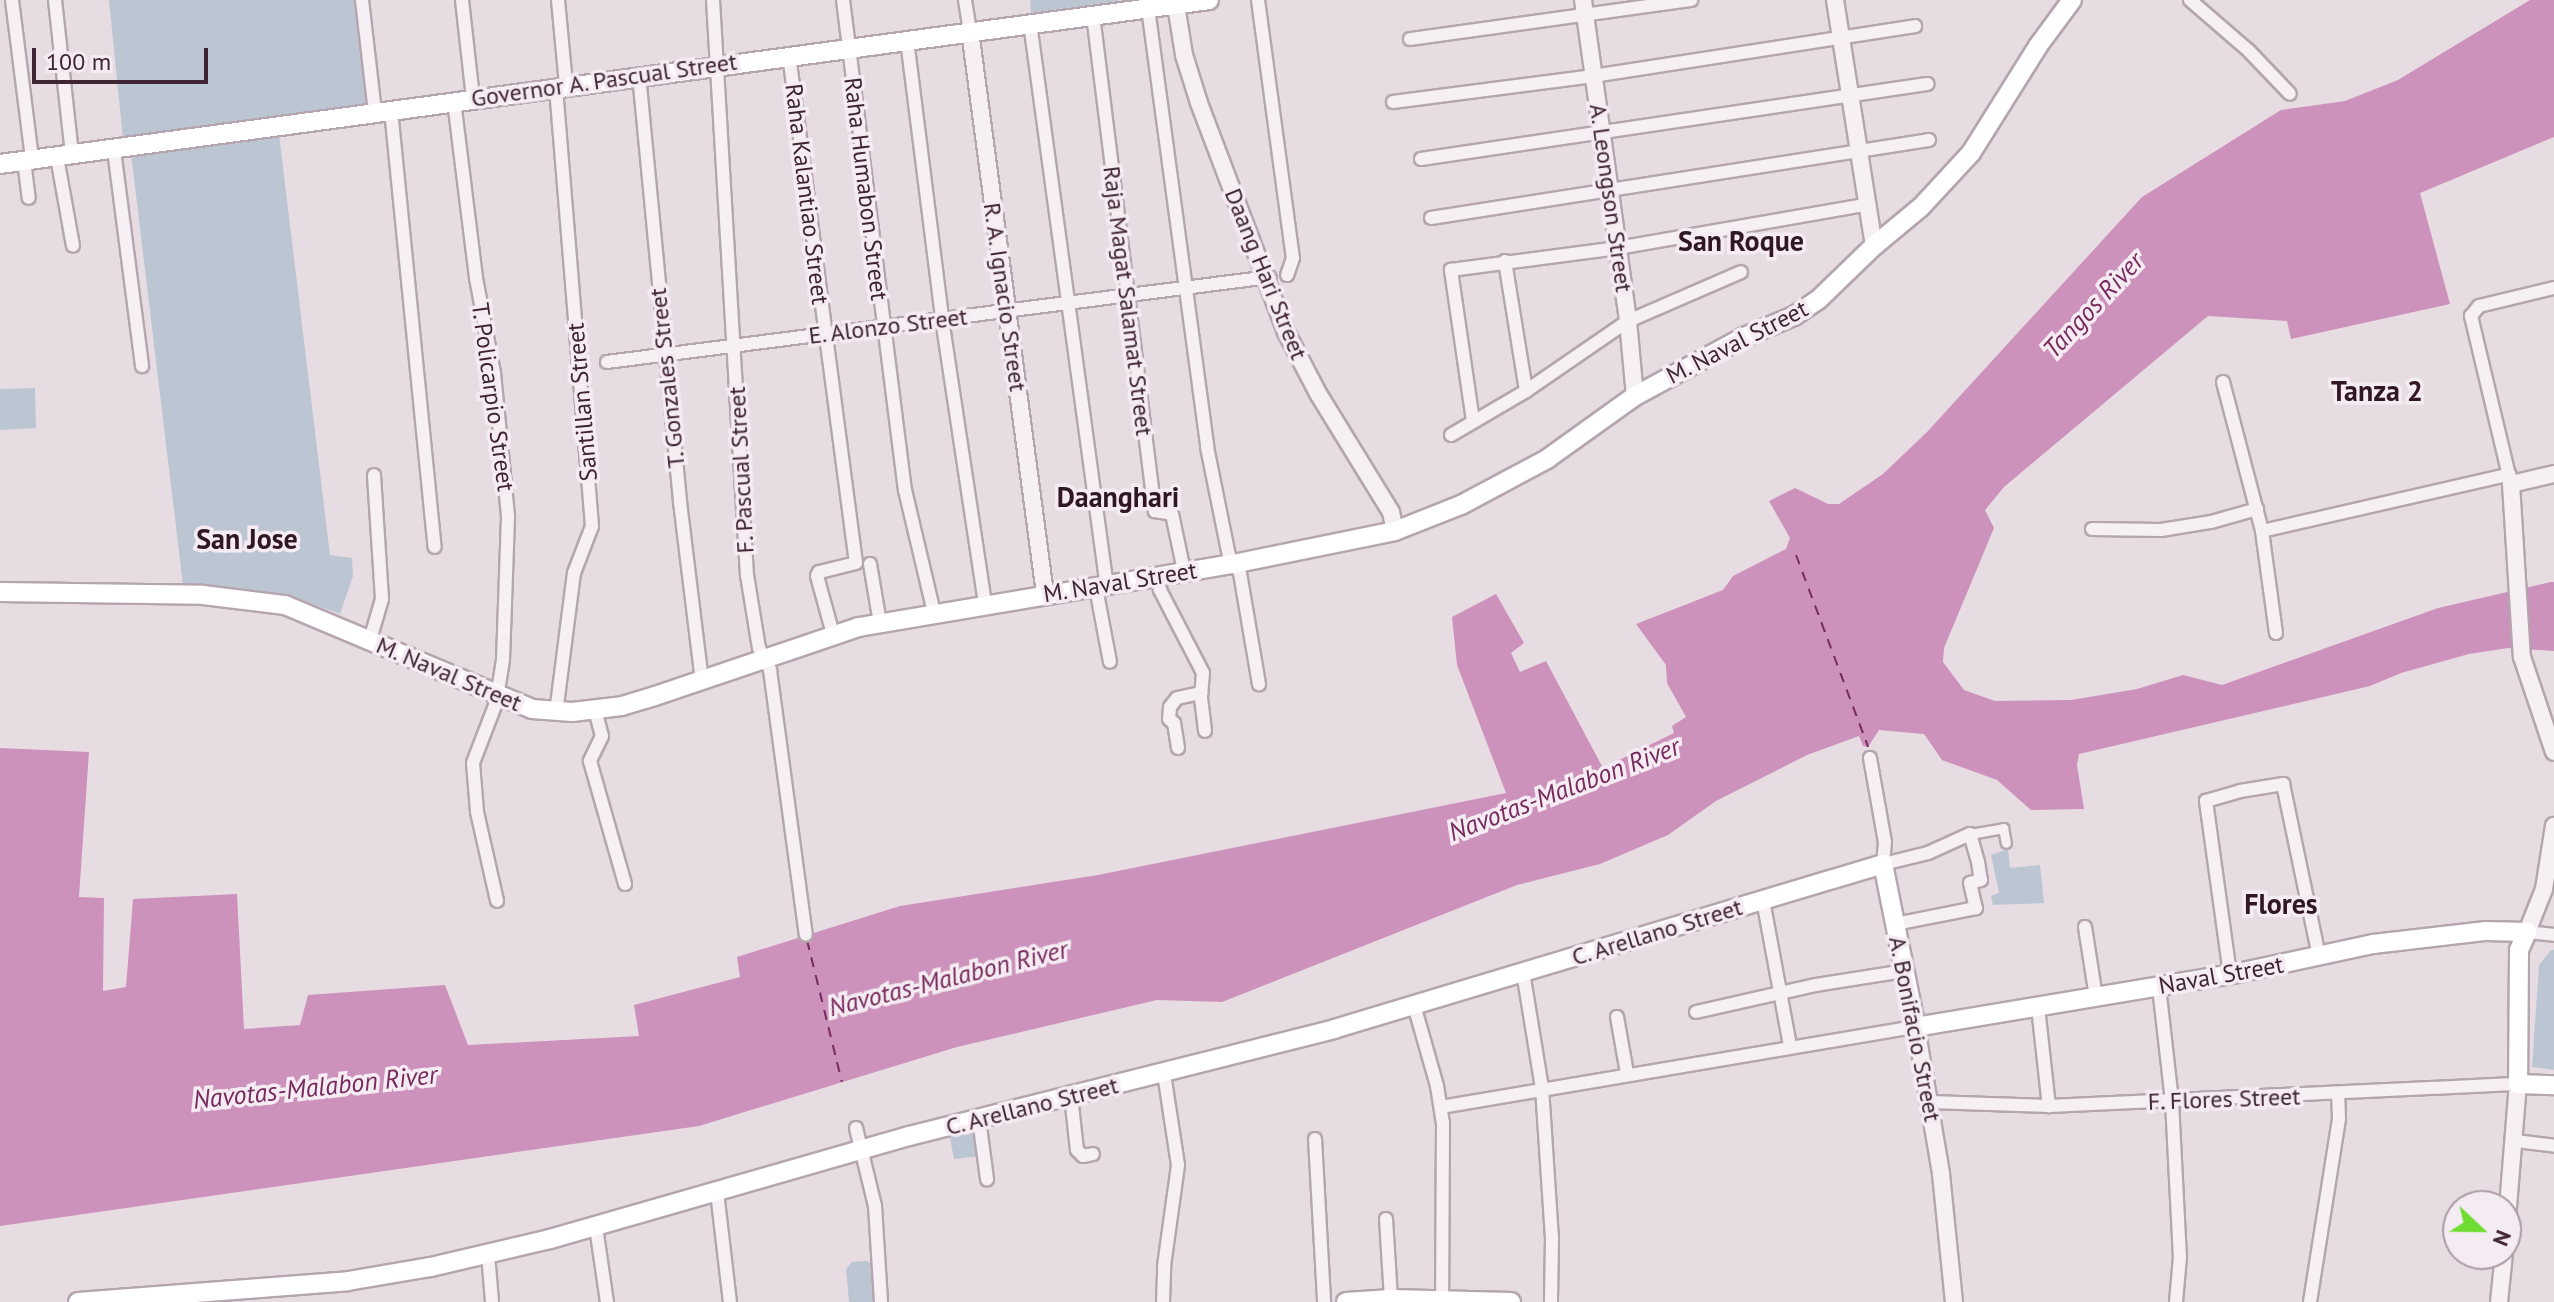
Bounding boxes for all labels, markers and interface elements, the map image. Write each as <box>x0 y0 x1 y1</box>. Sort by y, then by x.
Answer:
scale bar <box>36 32 212 82</box>
text: 100 m <box>46 46 111 77</box>
street label: Governor A. Pascual Street <box>468 47 740 113</box>
street label: Raha Humabon Street <box>838 76 894 302</box>
street label: Raha Kalantiao Street <box>779 82 835 306</box>
street label: A. Leongson Street <box>1583 101 1639 295</box>
street label: Raja Magat Salamat Street <box>1097 164 1159 438</box>
street label: Daang Hari Street <box>1219 184 1313 364</box>
street label: R. A. Ignacio Street <box>977 199 1033 395</box>
district label: San Roque <box>1678 224 1804 258</box>
water label: Tangos River <box>2036 246 2150 364</box>
street label: T. Gonzales Street <box>643 286 691 470</box>
street label: M. Naval Street <box>1661 294 1813 390</box>
street label: T. Policarpio Street <box>465 300 521 494</box>
street label: E. Alonzo Street <box>806 302 970 350</box>
street label: Santillan Street <box>561 321 603 483</box>
district label: Tanza 2 <box>2331 374 2423 408</box>
street label: F. Pascual Street <box>722 385 760 555</box>
district label: Daanghari <box>1057 480 1179 514</box>
district label: San Jose <box>196 522 298 556</box>
street label: M. Naval Street <box>1040 556 1200 608</box>
street label: M. Naval Street <box>371 630 527 718</box>
water label: Navotas-Malabon River <box>1444 730 1684 848</box>
district label: Flores <box>2244 887 2318 921</box>
street label: C. Arellano Street <box>1567 892 1747 972</box>
water label: Navotas-Malabon River <box>825 933 1071 1023</box>
street label: A. Bonifacio Street <box>1883 933 1947 1125</box>
street label: Naval Street <box>2156 950 2286 1000</box>
water label: Navotas-Malabon River <box>191 1059 439 1115</box>
street label: C. Arellano Street <box>942 1070 1122 1142</box>
street label: F. Flores Street <box>2146 1082 2302 1116</box>
north arrow <box>2442 1190 2522 1270</box>
text: N <box>2487 1226 2518 1250</box>

